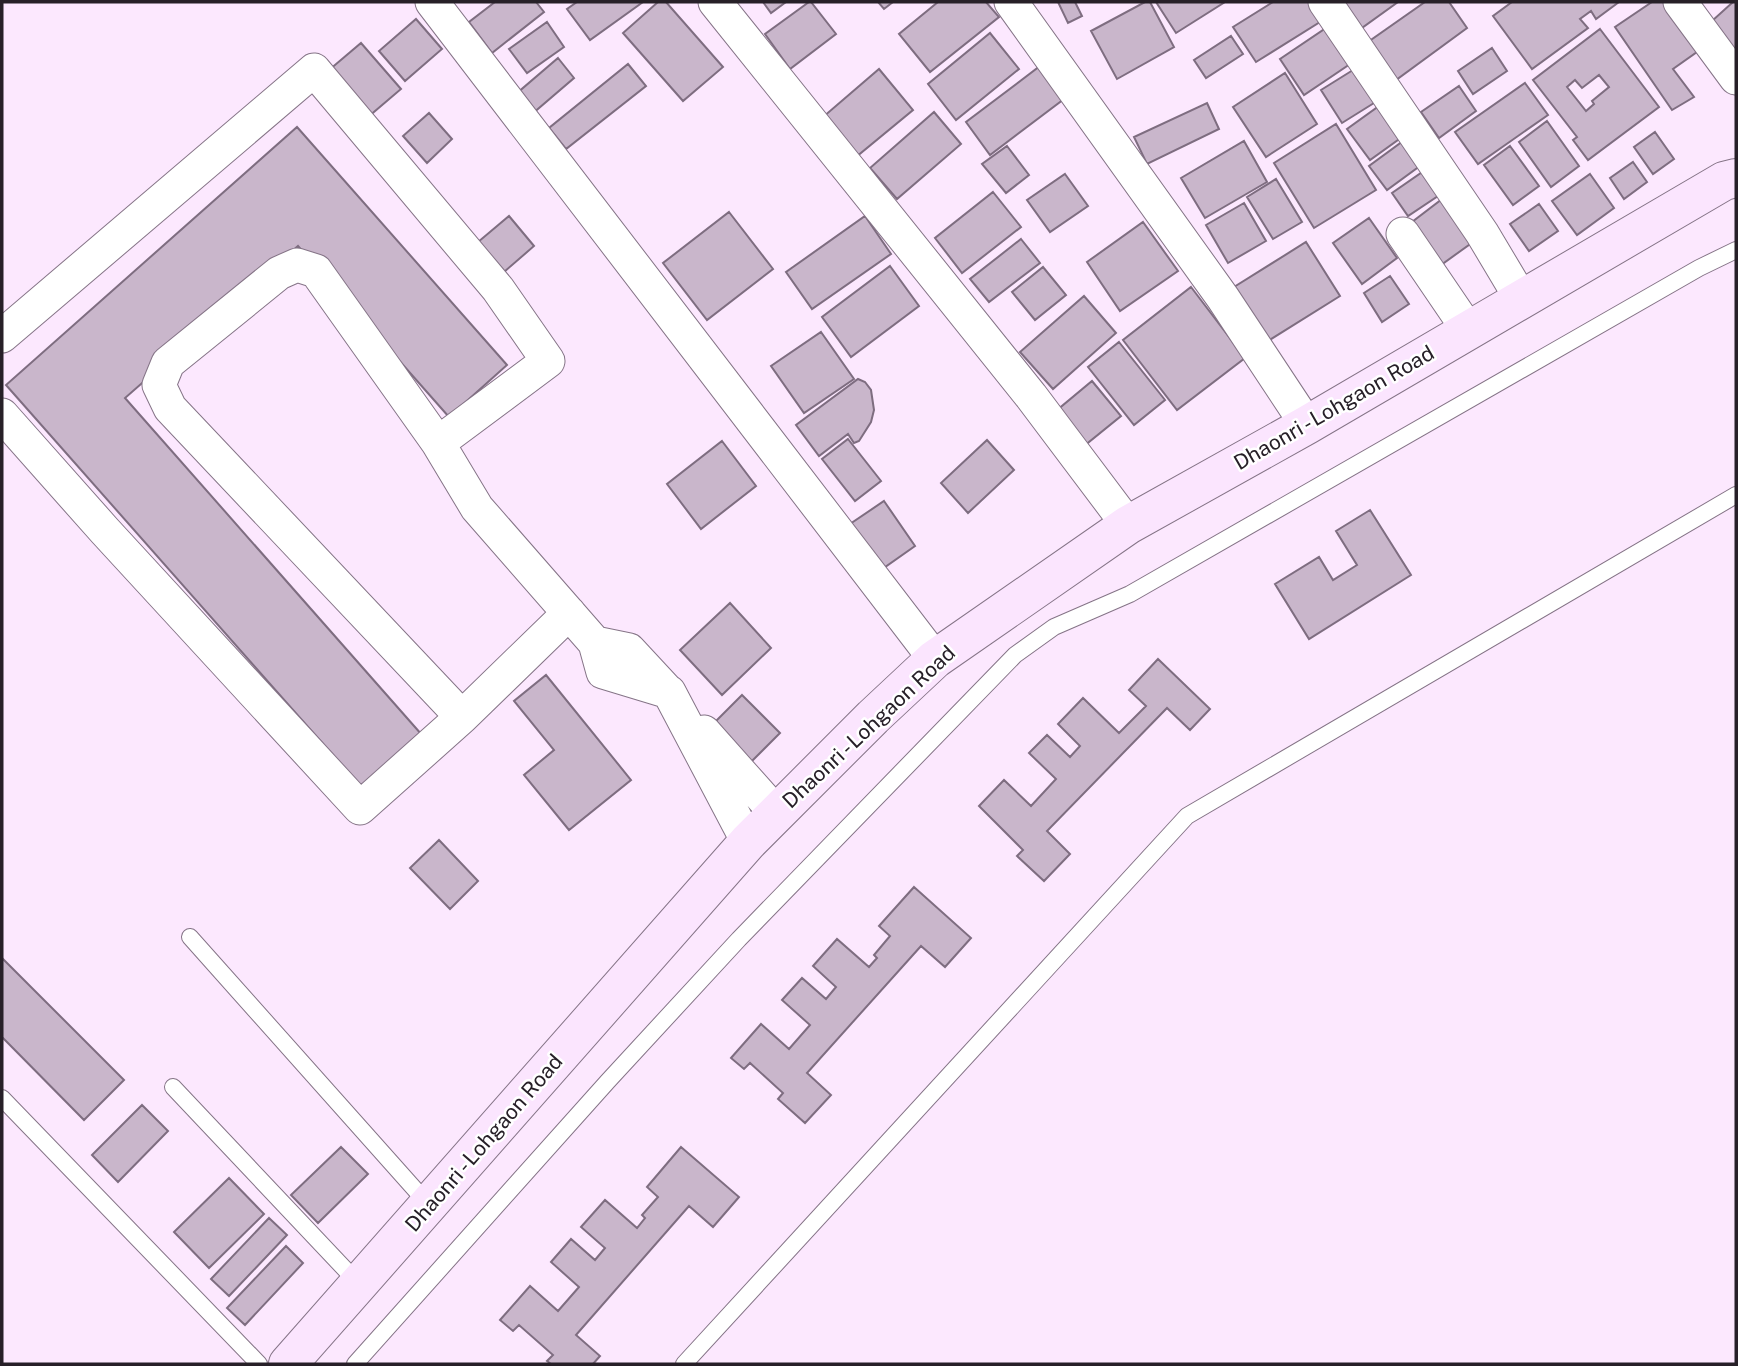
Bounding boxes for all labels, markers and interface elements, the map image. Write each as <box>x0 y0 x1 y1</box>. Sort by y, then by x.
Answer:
street label: Dhaonri - Lohgaon Road <box>1229 340 1438 475</box>
street label: Dhaonri - Lohgaon Road <box>777 640 960 813</box>
street label: Dhaonri - Lohgaon Road <box>400 1049 567 1236</box>

